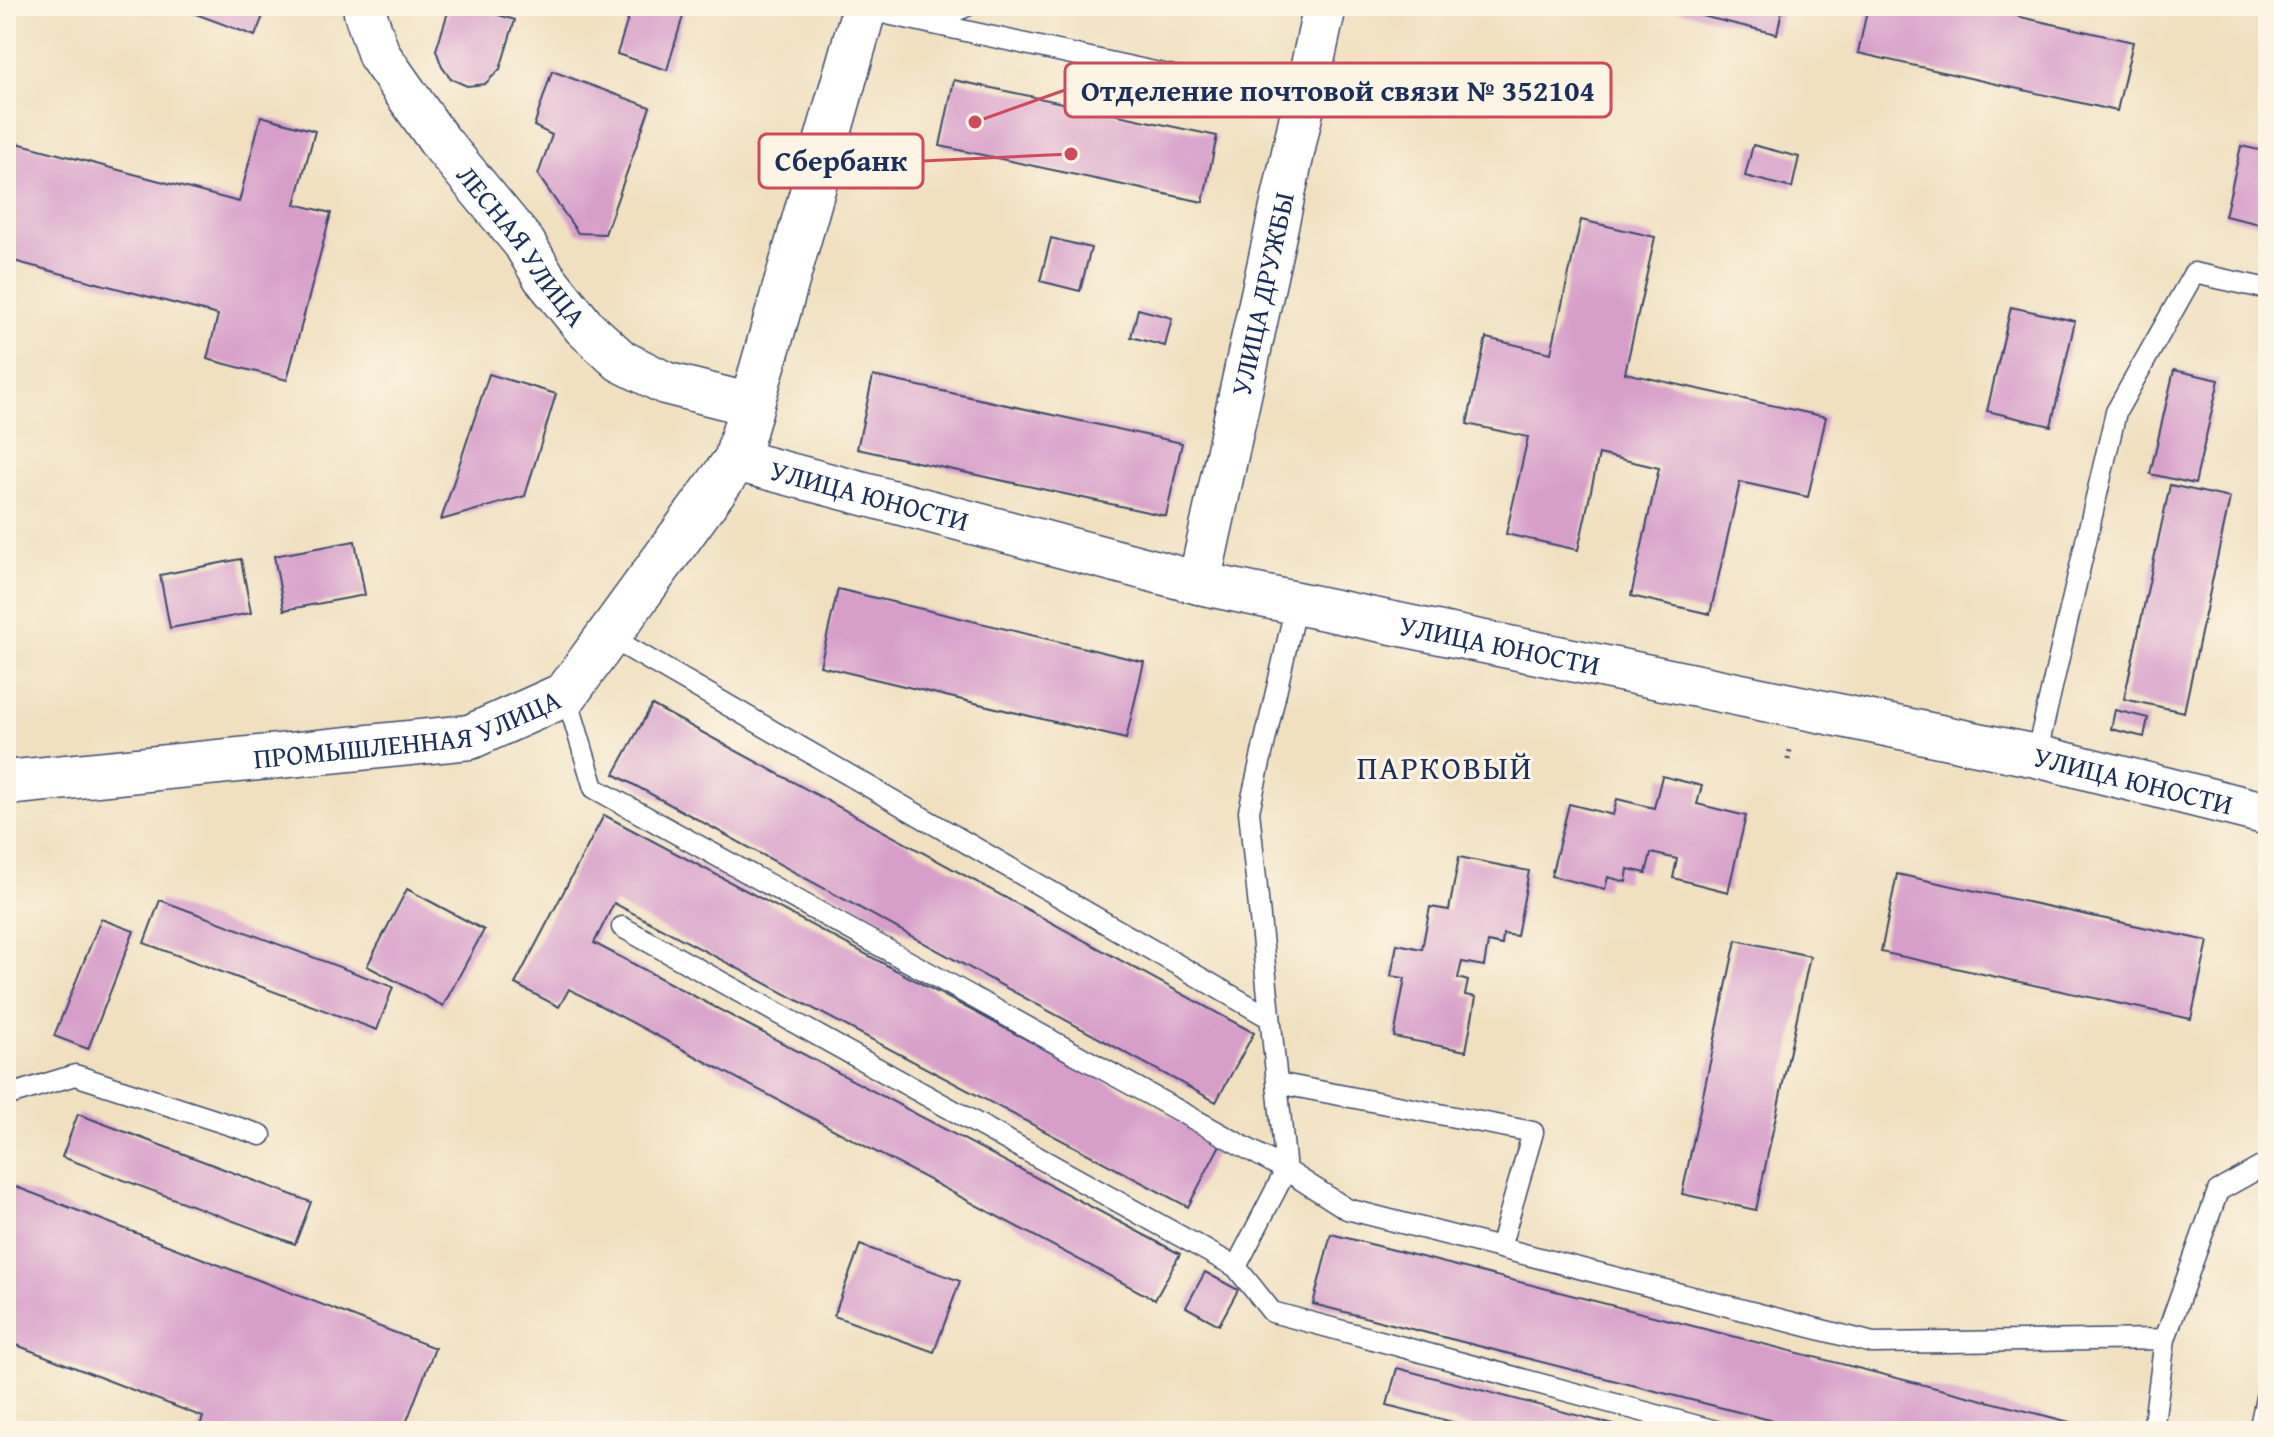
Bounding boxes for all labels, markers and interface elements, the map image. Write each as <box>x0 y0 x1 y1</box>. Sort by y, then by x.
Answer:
callout: Отделение почтовой связи № 352104 <box>1065 63 1611 117</box>
text: Отделение почтовой связи № 352104 <box>1081 68 1595 112</box>
callout: Сбербанк <box>759 134 923 188</box>
text: Сбербанк <box>775 138 908 182</box>
street label: ЛЕСНАЯ УЛИЦА <box>447 155 597 335</box>
street label: УЛИЦА ДРУЖБЫ <box>1220 188 1304 399</box>
street label: УЛИЦА ЮНОСТИ <box>766 449 973 541</box>
street label: УЛИЦА ЮНОСТИ <box>1396 604 1604 685</box>
street label: ПРОМЫШЛЕННАЯ УЛИЦА <box>251 678 567 778</box>
street label: УЛИЦА ЮНОСТИ <box>2029 735 2237 824</box>
district label: ПАРКОВЫЙ <box>1357 744 1533 791</box>

